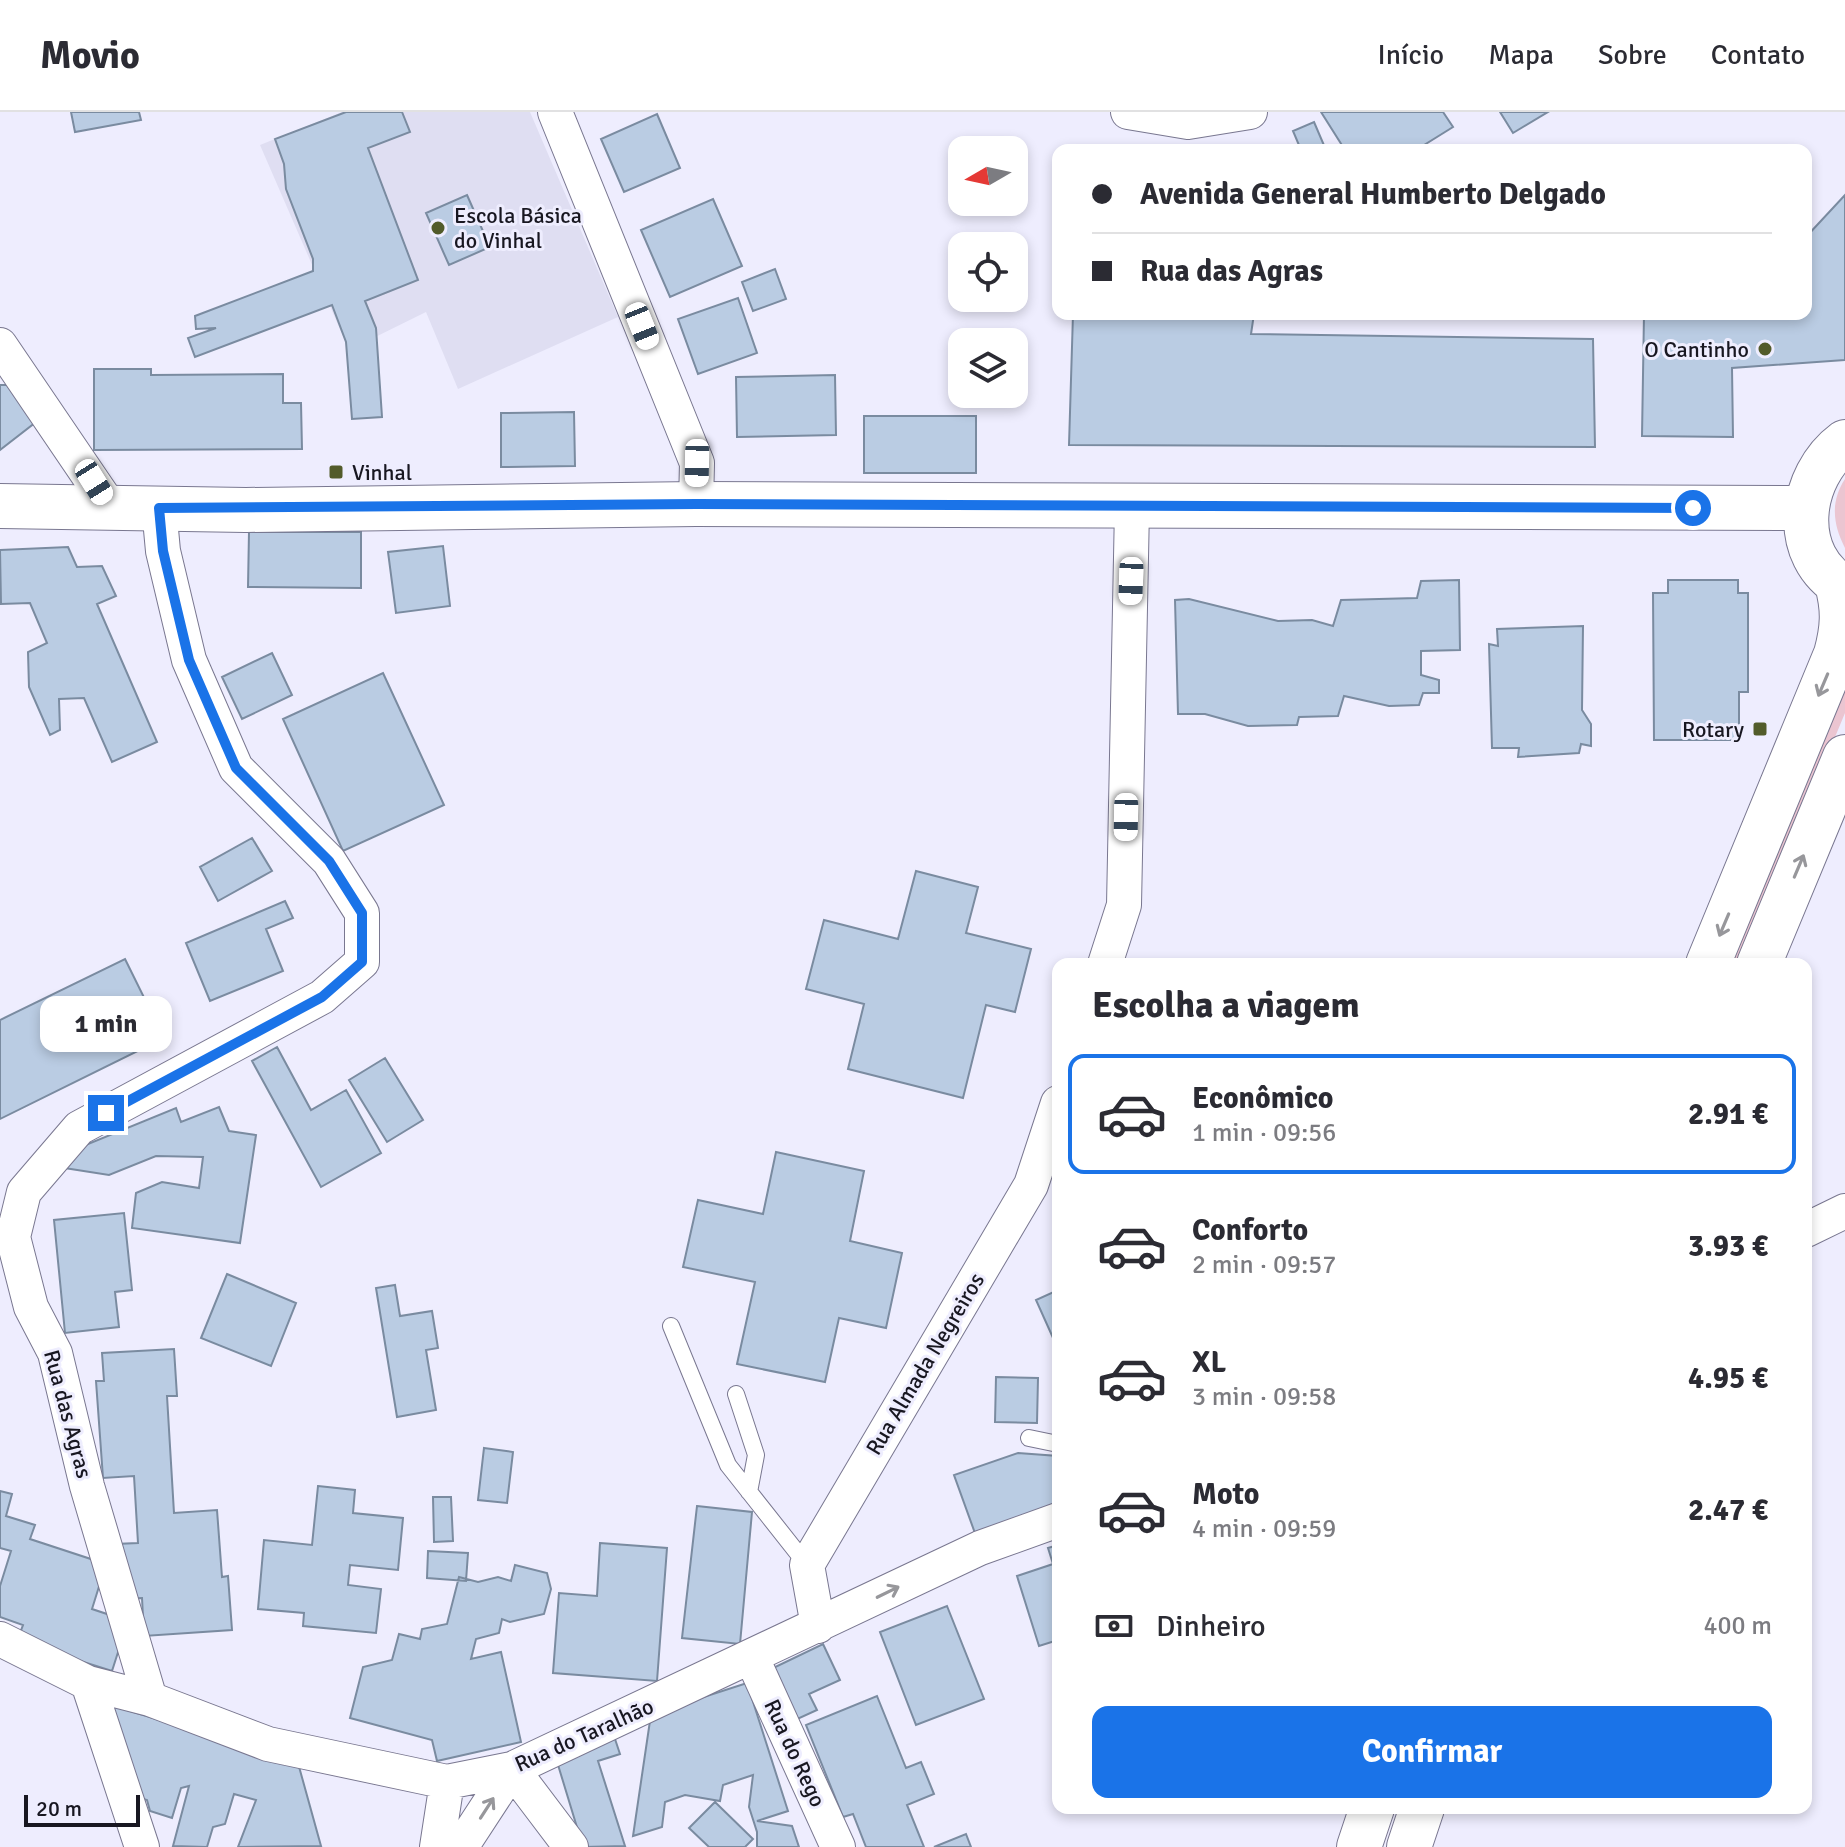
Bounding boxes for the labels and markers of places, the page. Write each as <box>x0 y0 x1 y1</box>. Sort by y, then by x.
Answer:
place label: Escola Básica do Vinhal <box>454 202 582 254</box>
marker: Escola Básica do Vinhal <box>429 219 447 237</box>
place label: O Cantinho <box>1644 336 1749 363</box>
marker: O Cantinho <box>1756 340 1774 358</box>
place label: Vinhal <box>352 459 412 486</box>
marker: Vinhal <box>327 463 345 481</box>
place label: Rotary <box>1682 716 1745 743</box>
marker: Rotary <box>1751 720 1769 738</box>

